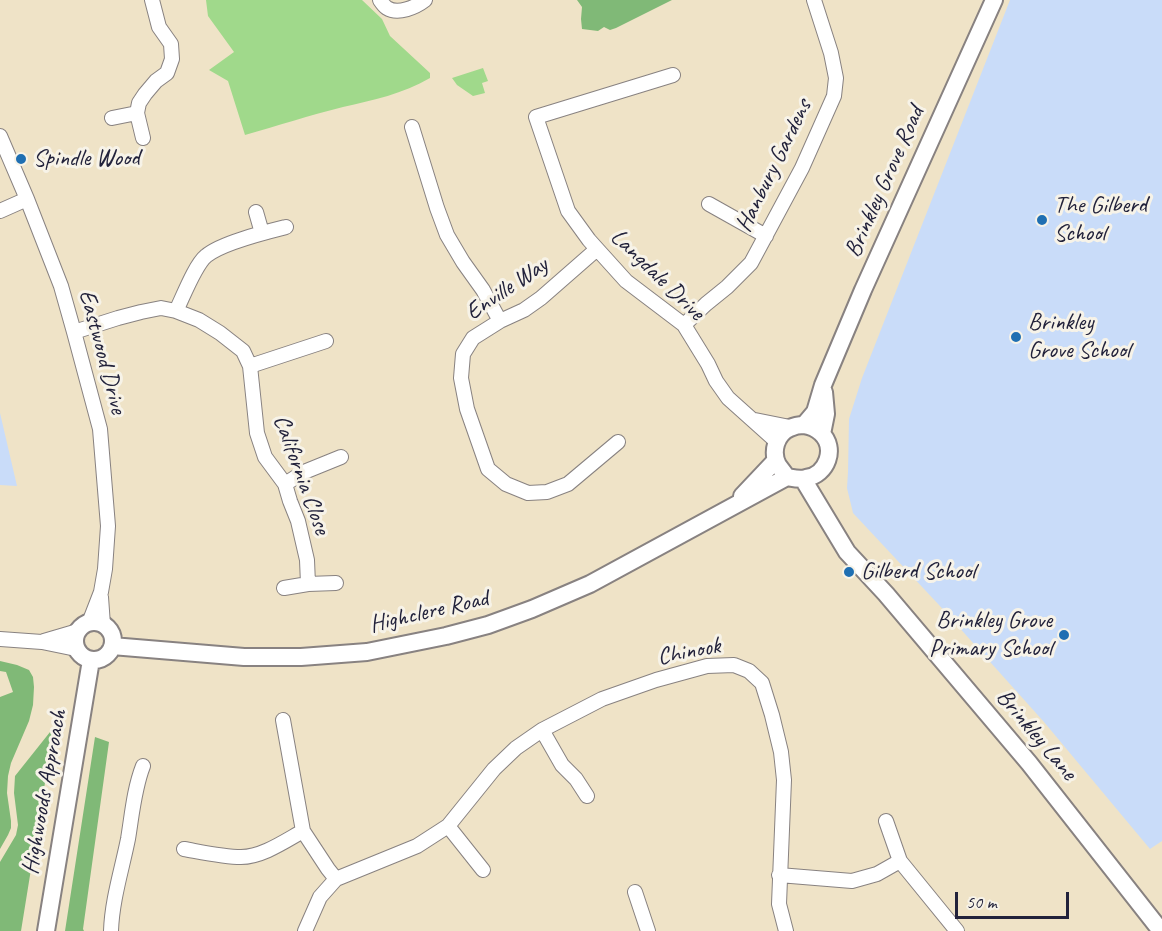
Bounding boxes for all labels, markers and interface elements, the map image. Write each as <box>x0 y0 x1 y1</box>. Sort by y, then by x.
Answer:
street label: Hanbury Gardens <box>730 95 818 237</box>
street label: Brinkley Grove Road <box>839 102 931 262</box>
place label: Spindle Wood <box>33 145 140 173</box>
marker: Spindle Wood <box>14 152 28 166</box>
place label: The Gilberd School <box>1054 192 1147 248</box>
marker: The Gilberd School <box>1035 213 1049 227</box>
street label: Langdale Drive <box>604 223 710 327</box>
street label: Enville Way <box>460 251 554 327</box>
street label: Eastwood Drive <box>72 287 132 417</box>
place label: Brinkley Grove School <box>1028 309 1130 365</box>
marker: Brinkley Grove School <box>1009 330 1023 344</box>
street label: California Close <box>266 411 336 539</box>
place label: Gilberd School <box>861 558 975 586</box>
marker: Gilberd School <box>842 565 856 579</box>
street label: Highclere Road <box>367 584 491 640</box>
place label: Brinkley Grove Primary School <box>929 607 1052 663</box>
marker: Brinkley Grove Primary School <box>1057 628 1071 642</box>
street label: Chinook <box>655 632 723 672</box>
street label: Brinkley Lane <box>989 683 1083 787</box>
street label: Highwoods Approach <box>16 707 74 877</box>
scale bar <box>958 880 1072 918</box>
text: 50 m <box>966 891 997 913</box>

